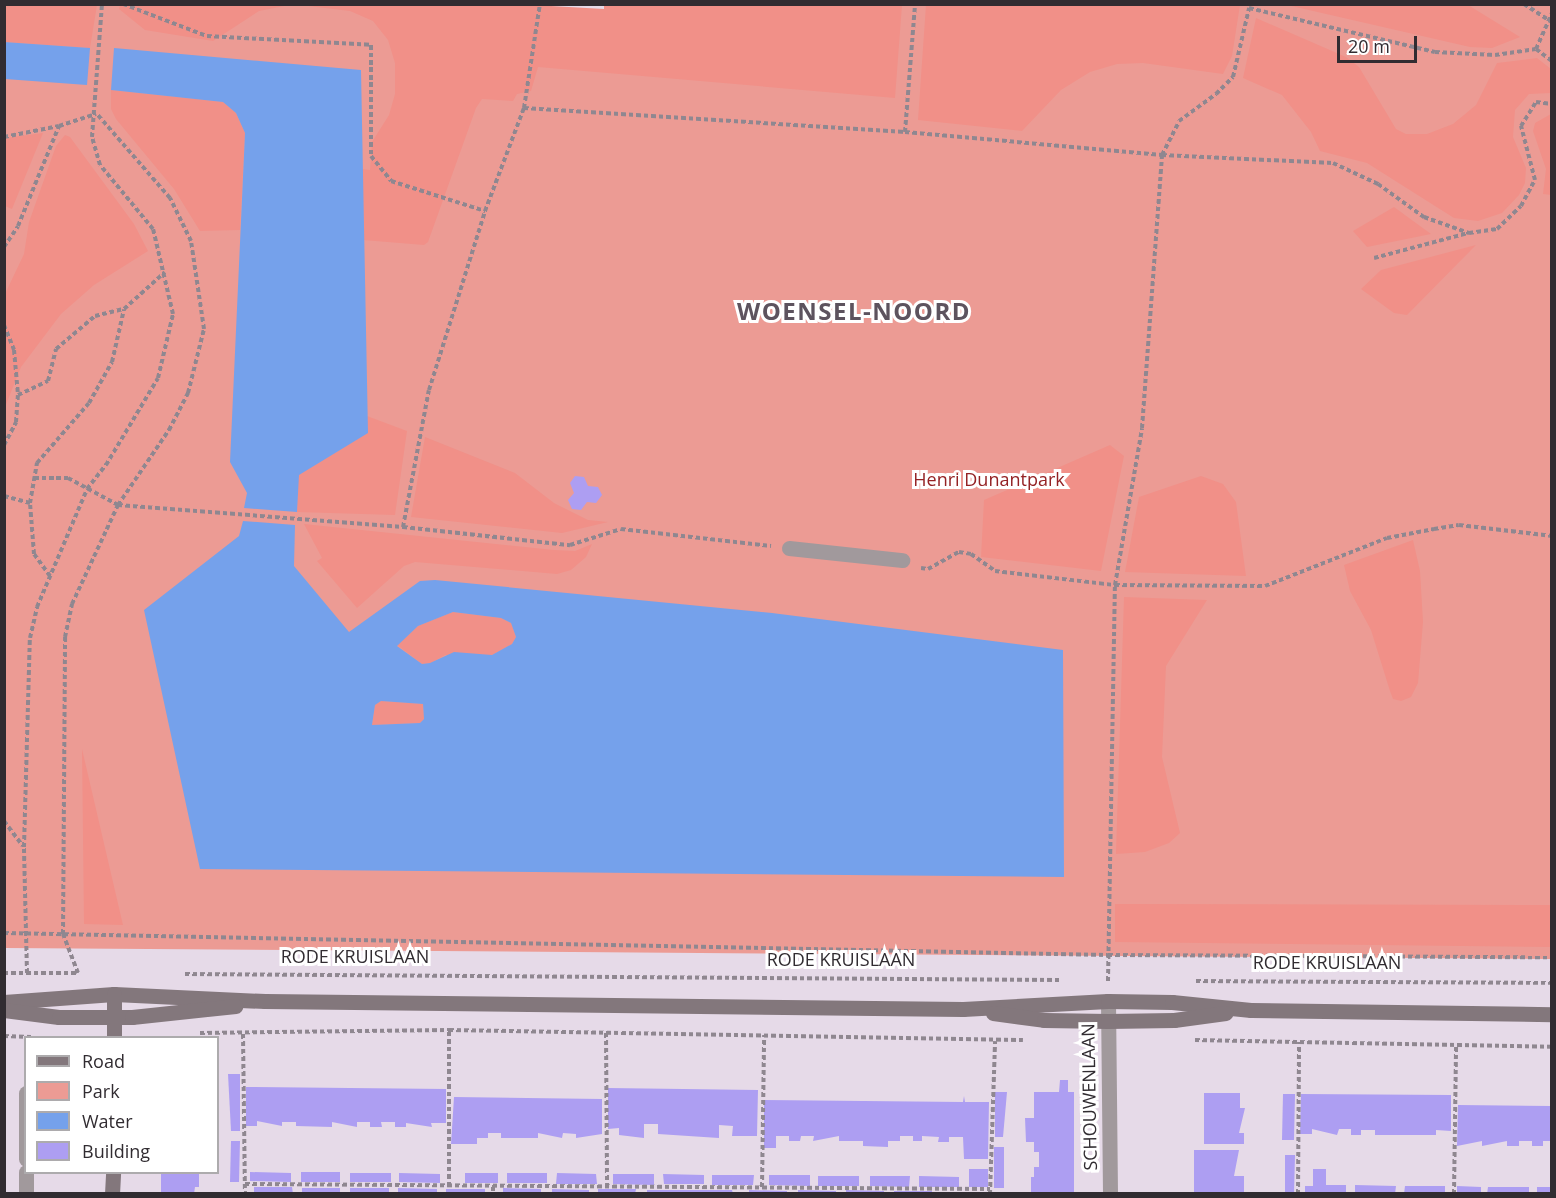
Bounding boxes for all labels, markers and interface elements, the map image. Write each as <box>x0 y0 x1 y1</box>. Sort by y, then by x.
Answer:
scale bar <box>1340 24 1420 62</box>
text: 20 m <box>1348 34 1390 58</box>
district label: WOENSEL-NOORD <box>737 297 971 325</box>
park label: Henri Dunantpark <box>913 468 1065 490</box>
street label: RODE KRUISLAAN <box>281 945 429 967</box>
street label: RODE KRUISLAAN <box>767 948 915 970</box>
street label: RODE KRUISLAAN <box>1253 951 1401 973</box>
street label: SCHOUWENLAAN <box>1077 1023 1101 1171</box>
legend <box>24 1036 219 1174</box>
text: Road <box>82 1049 125 1073</box>
text: Park <box>82 1079 120 1103</box>
text: Water <box>82 1109 133 1133</box>
text: Building <box>82 1139 150 1163</box>

